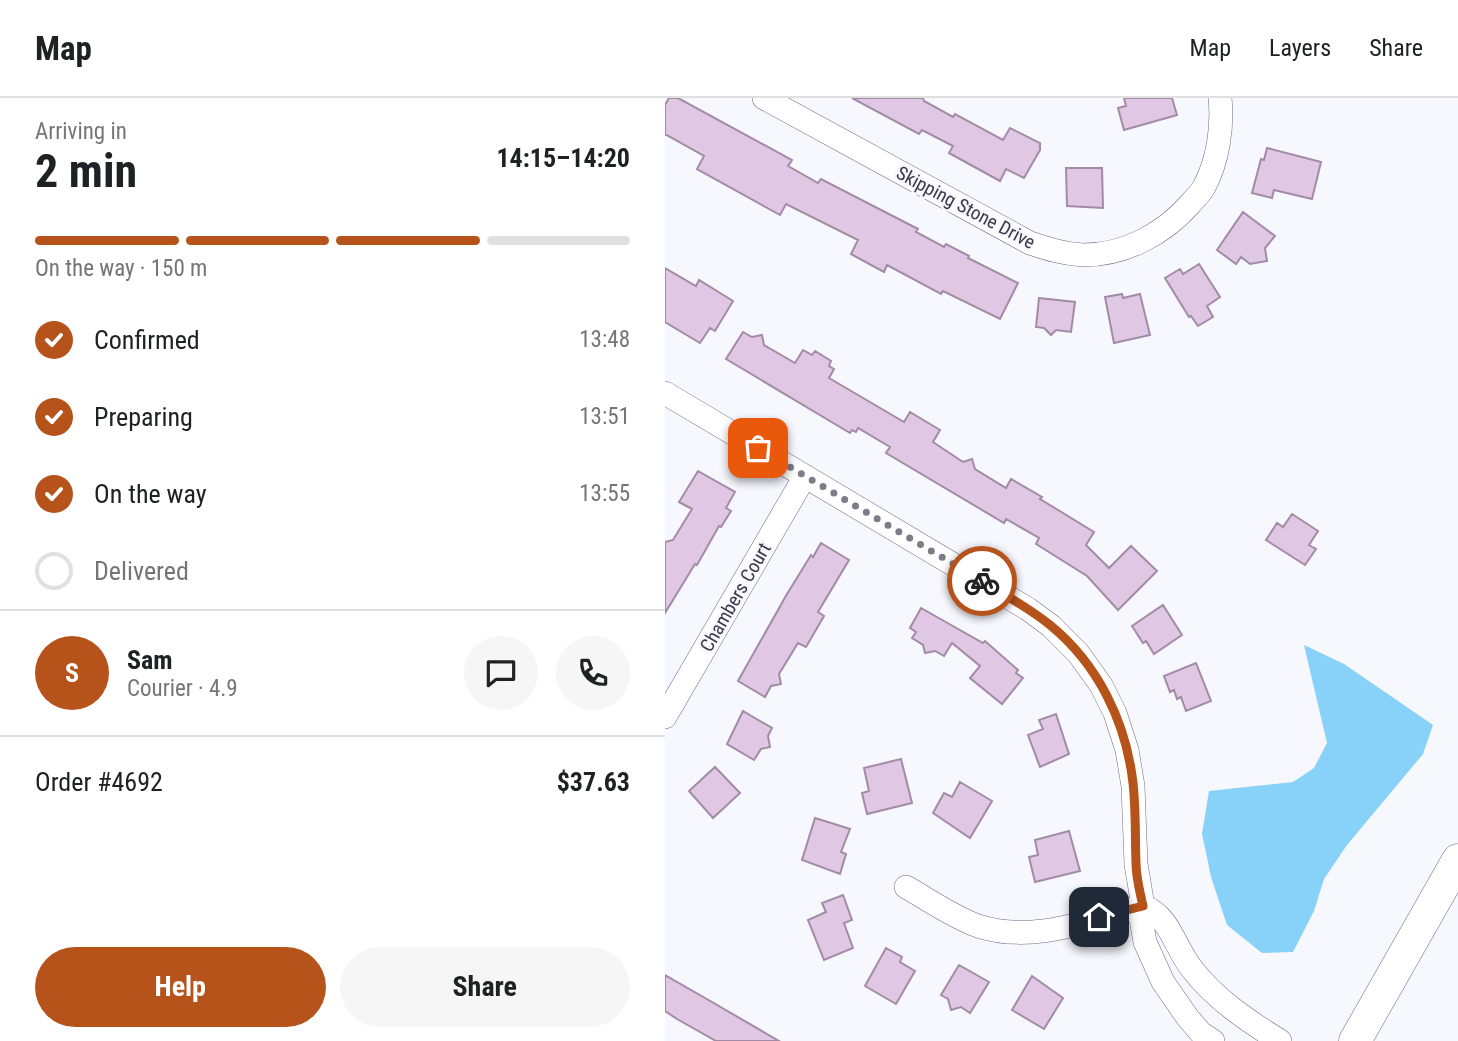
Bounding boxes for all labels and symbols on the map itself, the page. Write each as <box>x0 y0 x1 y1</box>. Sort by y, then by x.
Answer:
street label: Skipping Stone Drive <box>892 161 1039 254</box>
pin <box>728 418 788 478</box>
street label: Chambers Court <box>695 539 776 656</box>
courier <box>947 546 1017 616</box>
pin <box>1069 887 1129 947</box>

